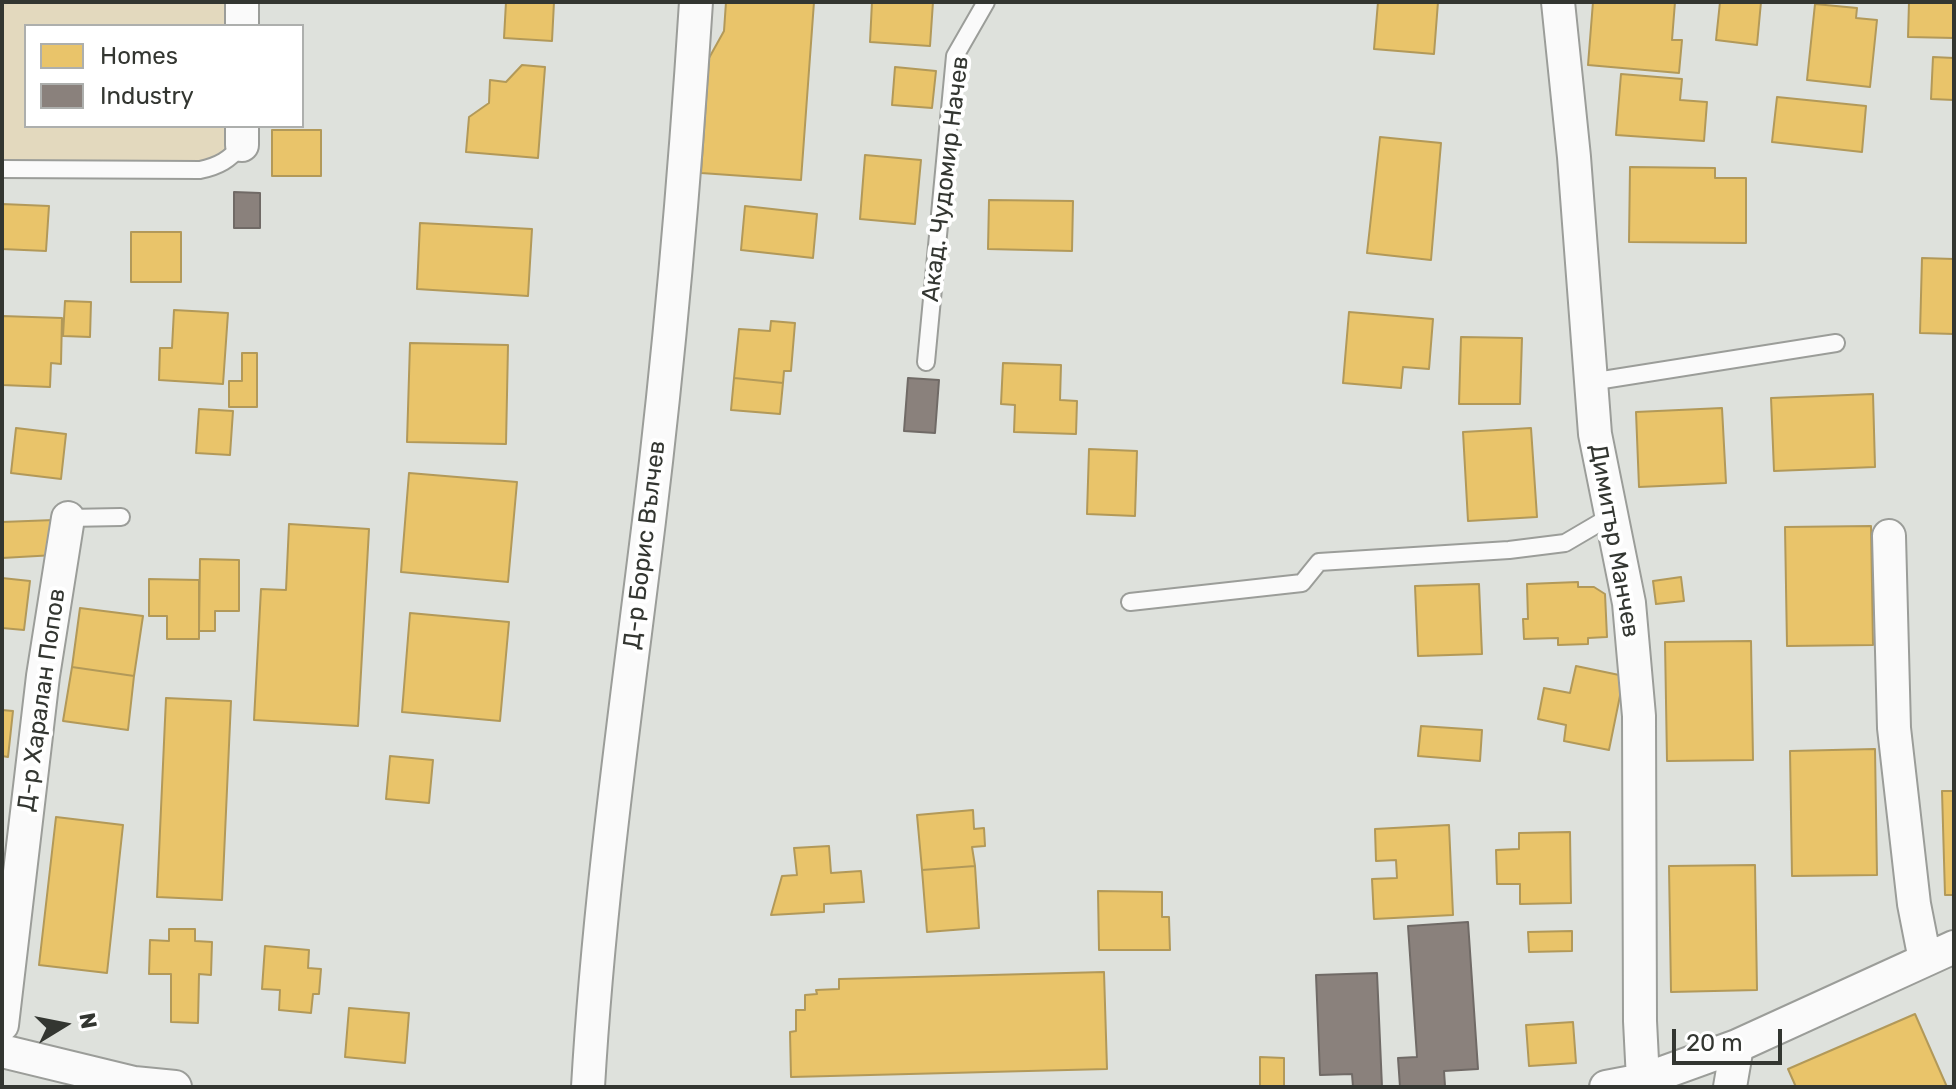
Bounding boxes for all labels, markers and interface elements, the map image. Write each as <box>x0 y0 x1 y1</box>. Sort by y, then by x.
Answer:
legend <box>24 24 304 128</box>
text: Homes <box>100 42 178 70</box>
street label: Акад. Чудомир Начев <box>917 55 975 303</box>
text: Industry <box>100 82 194 110</box>
street label: Д-р Борис Вълчев <box>618 439 672 651</box>
street label: Димитър Манчев <box>1583 442 1645 640</box>
street label: Д-р Харалан Попов <box>12 587 72 813</box>
north arrow <box>24 985 104 1065</box>
text: N <box>73 1011 103 1031</box>
scale bar <box>1676 1013 1786 1063</box>
text: 20 m <box>1686 1029 1743 1057</box>

